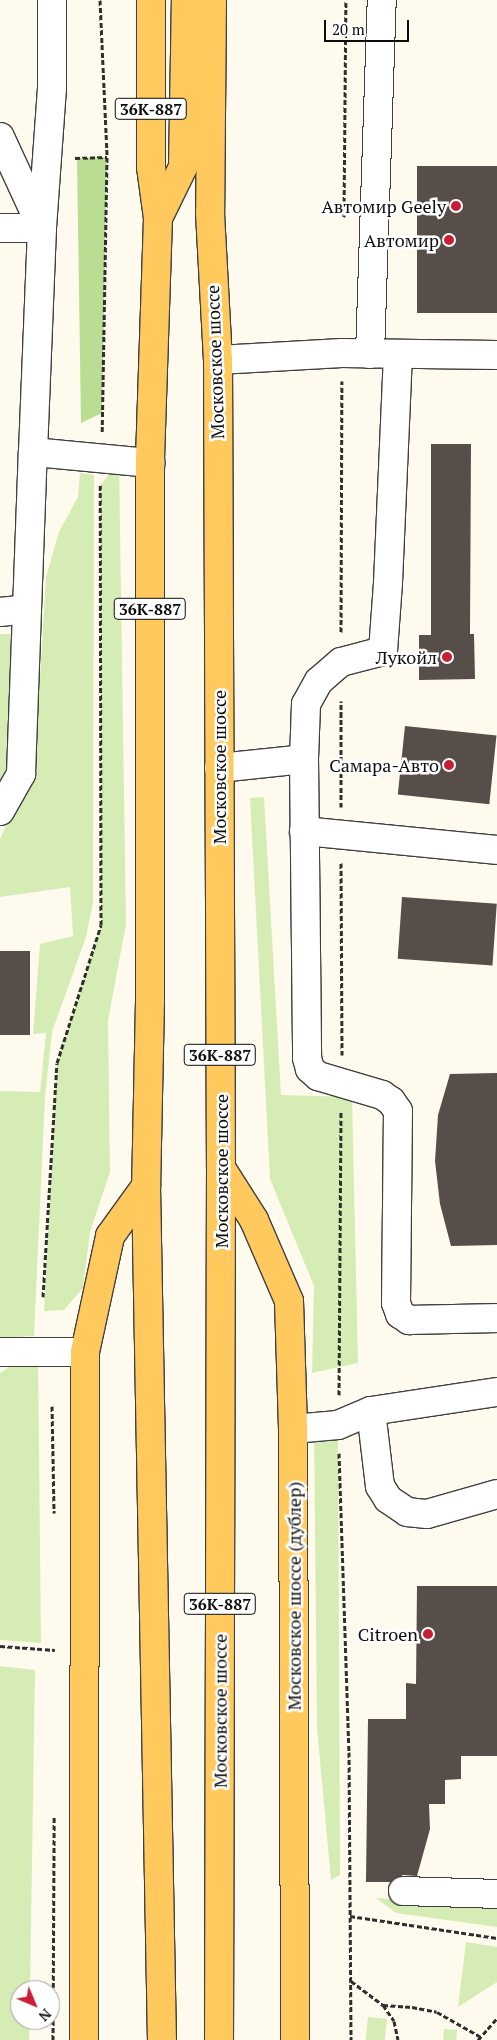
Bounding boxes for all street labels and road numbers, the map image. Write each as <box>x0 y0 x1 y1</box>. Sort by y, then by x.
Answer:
road number: 36К-887 <box>115 96 187 122</box>
street label: Московское шоссе <box>202 285 228 439</box>
road number: 36К-887 <box>114 596 186 622</box>
street label: Московское шоссе <box>208 690 230 844</box>
road number: 36К-887 <box>184 1042 256 1068</box>
street label: Московское шоссе <box>210 1094 232 1248</box>
street label: Московское шоссе (дублер) <box>283 1482 305 1710</box>
road number: 36К-887 <box>184 1590 256 1618</box>
street label: Московское шоссе <box>209 1634 231 1788</box>

